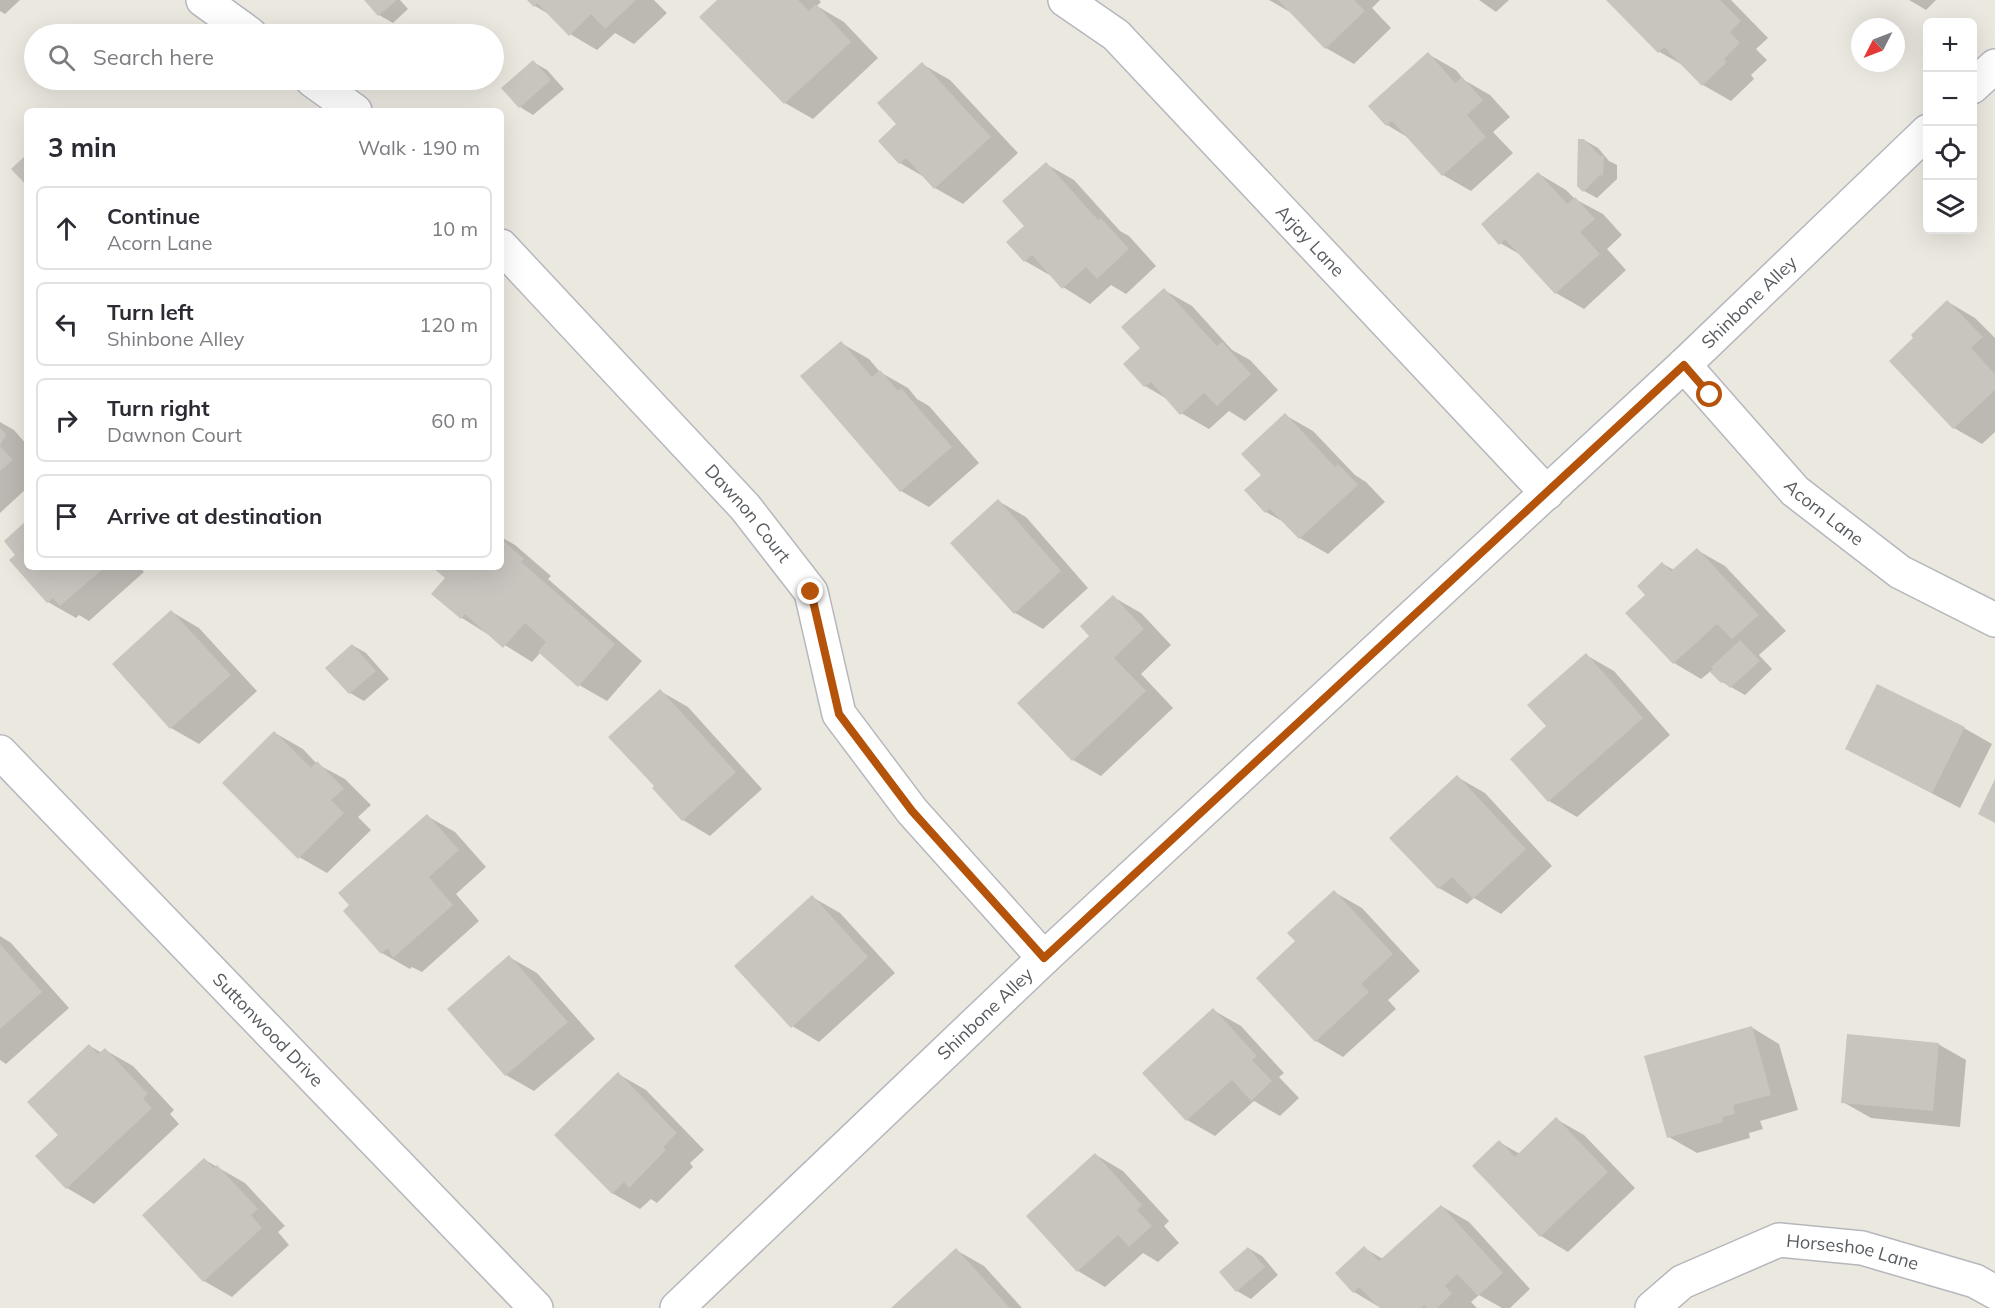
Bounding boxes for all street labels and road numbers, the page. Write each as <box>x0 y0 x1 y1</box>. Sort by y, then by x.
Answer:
street label: Arjay Lane <box>1271 200 1350 282</box>
street label: Shinbone Alley <box>1696 251 1802 353</box>
street label: Dawnon Court <box>700 459 796 567</box>
street label: Acorn Lane <box>1779 475 1868 551</box>
street label: Shinbone Alley <box>932 962 1038 1065</box>
street label: Suttonwood Drive <box>208 968 329 1091</box>
street label: Horseshoe Lane <box>1785 1229 1921 1275</box>

